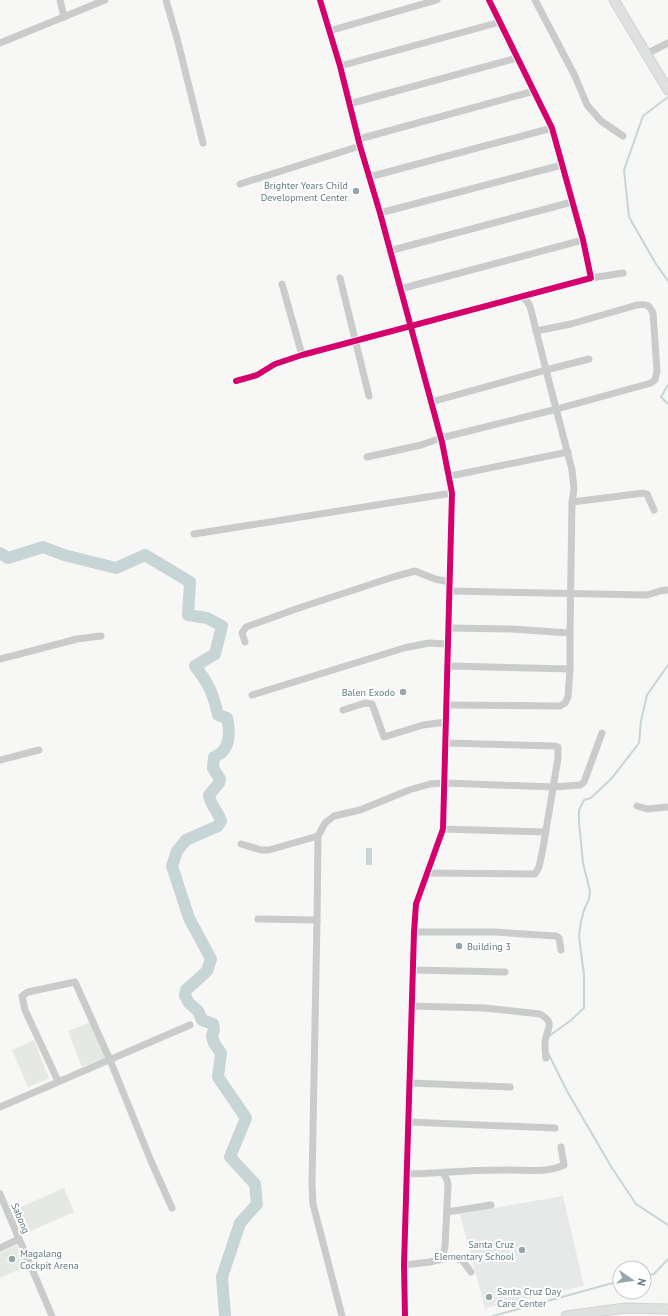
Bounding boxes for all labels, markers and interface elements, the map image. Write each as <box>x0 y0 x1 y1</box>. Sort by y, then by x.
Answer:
place label: Brighter Years Child Development Center <box>261 179 349 204</box>
marker: Brighter Years Child Development Center <box>351 186 361 196</box>
place label: Balen Exodo <box>342 686 395 699</box>
marker: Balen Exodo <box>398 687 408 697</box>
place label: Building 3 <box>467 940 511 953</box>
marker: Building 3 <box>454 941 464 951</box>
street label: Sabong <box>8 1201 33 1235</box>
place label: Santa Cruz Elementary School <box>434 1238 514 1263</box>
marker: Santa Cruz Elementary School <box>517 1245 527 1255</box>
place label: Magalang Cockpit Arena <box>20 1247 79 1272</box>
marker: Magalang Cockpit Arena <box>7 1254 17 1264</box>
north arrow <box>612 1260 652 1300</box>
text: N <box>634 1277 649 1287</box>
place label: Santa Cruz Day Care Center <box>497 1285 561 1310</box>
marker: Santa Cruz Day Care Center <box>484 1292 494 1302</box>

